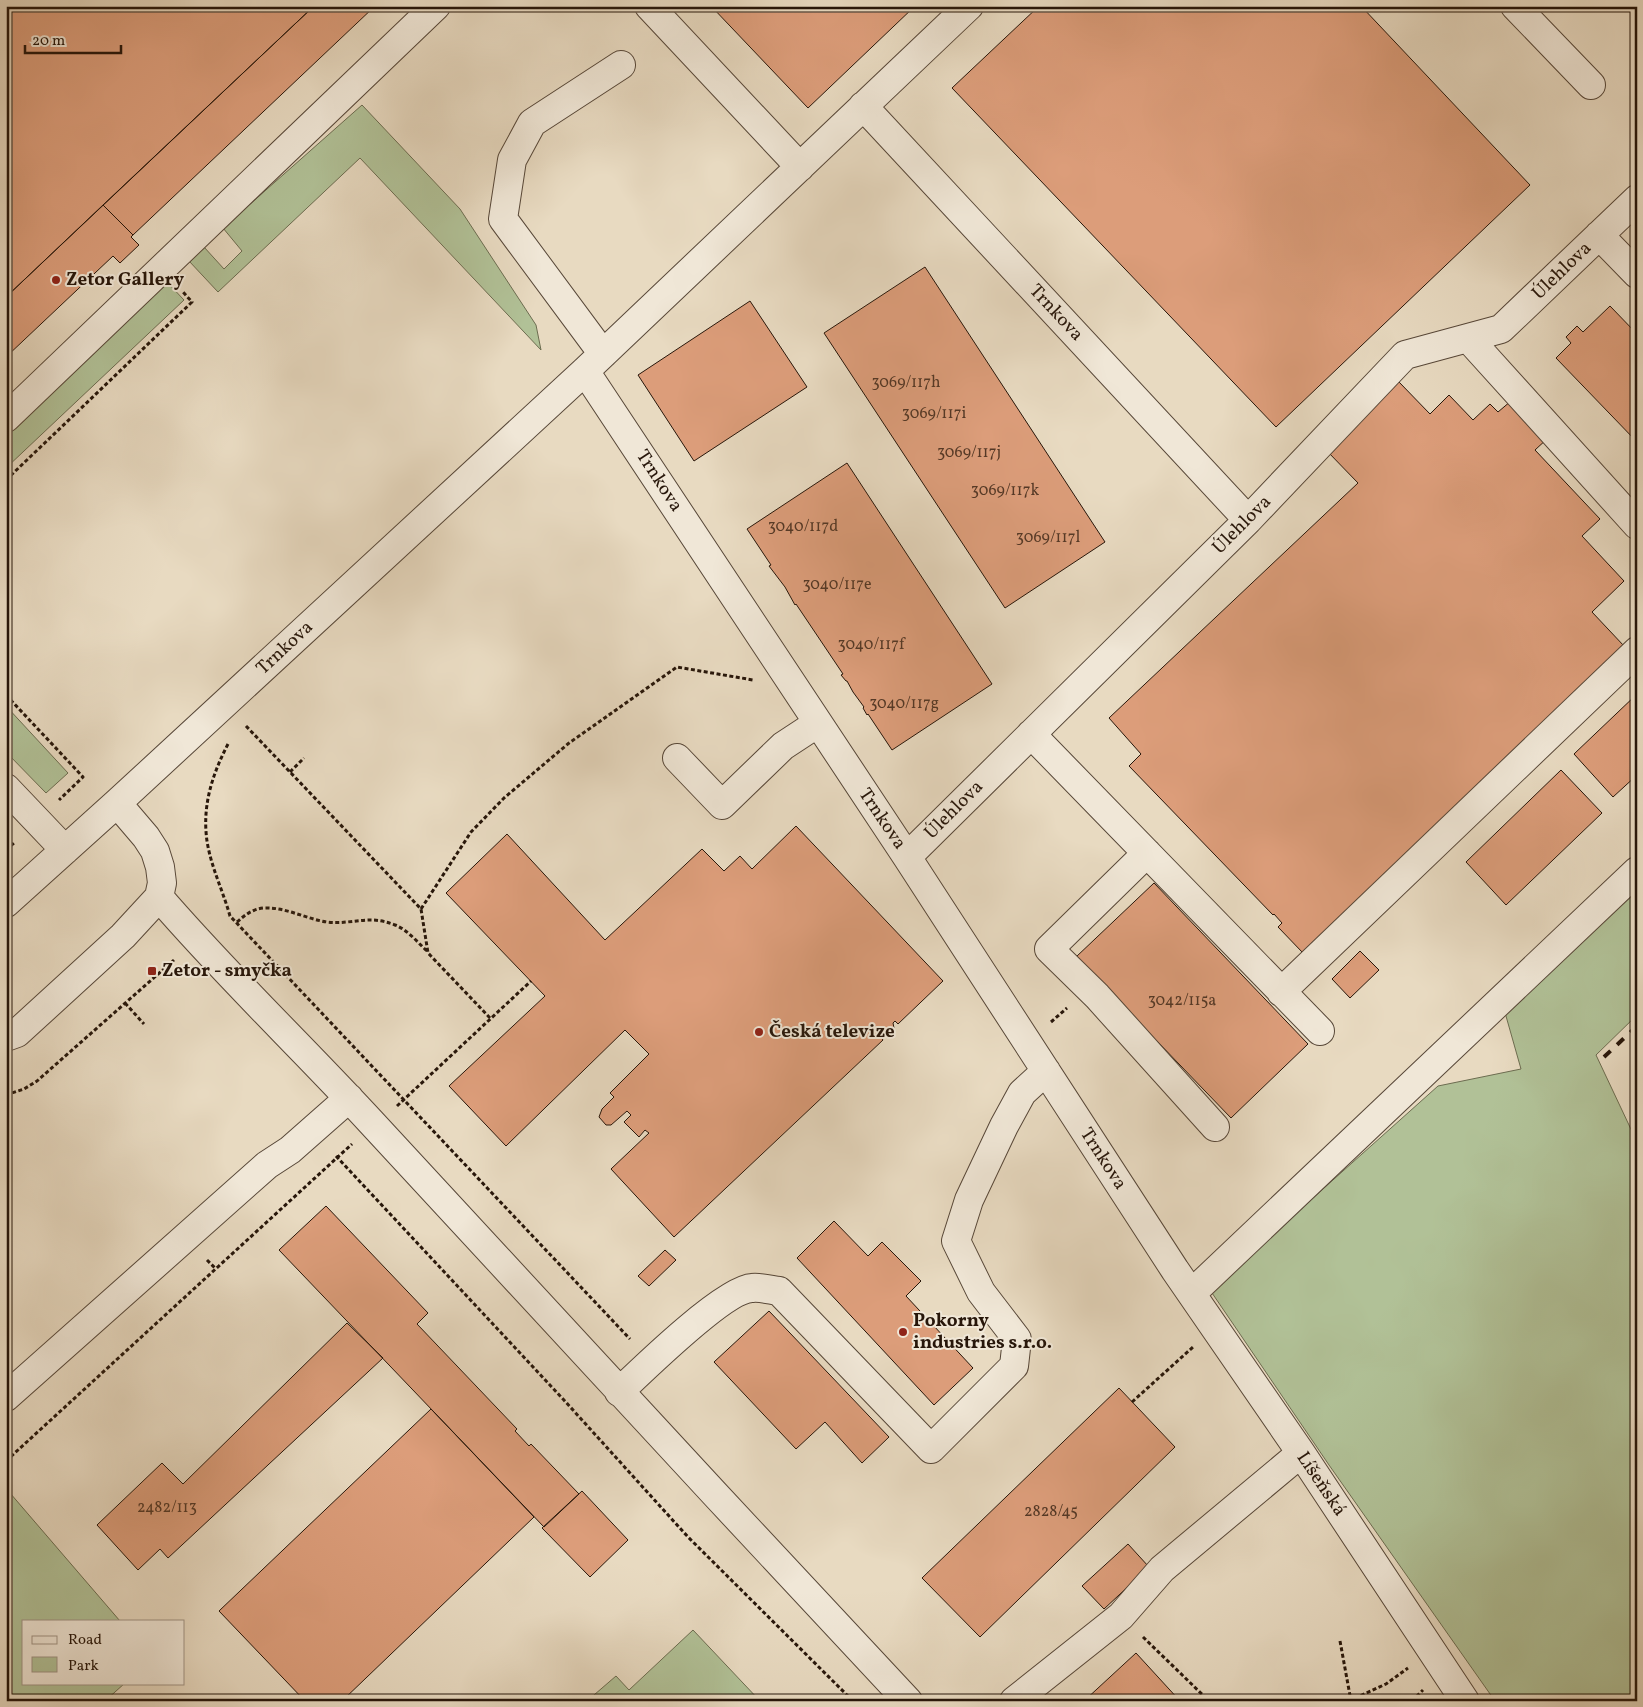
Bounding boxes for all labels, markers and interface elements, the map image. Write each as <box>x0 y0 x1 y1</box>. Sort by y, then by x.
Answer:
scale bar <box>25 22 121 54</box>
text: 20 m <box>32 31 65 52</box>
street label: Úlehlova <box>1526 236 1598 306</box>
place label: Zetor Gallery <box>66 267 184 293</box>
marker: Zetor Gallery <box>50 274 62 286</box>
street label: Trnkova <box>1023 279 1089 347</box>
house number: 3069/117h <box>871 372 941 394</box>
house number: 3069/117i <box>902 403 966 425</box>
house number: 3069/117j <box>937 442 1001 464</box>
street label: Trnkova <box>629 445 689 517</box>
house number: 3069/117k <box>971 480 1039 502</box>
street label: Úlehlova <box>1207 490 1277 560</box>
house number: 3040/117d <box>768 516 838 538</box>
house number: 3069/117l <box>1016 527 1080 549</box>
house number: 3040/117e <box>802 574 872 596</box>
street label: Trnkova <box>251 615 319 681</box>
house number: 3040/117f <box>838 634 906 656</box>
house number: 3040/117g <box>869 693 939 715</box>
street label: Úlehlova <box>919 775 989 845</box>
street label: Trnkova <box>852 783 912 855</box>
place label: Zetor - smyčka <box>162 958 292 984</box>
marker: Zetor - smyčka <box>146 965 158 977</box>
house number: 3042/115a <box>1148 990 1216 1012</box>
place label: Česká televize <box>769 1019 895 1045</box>
marker: Česká televize <box>753 1026 765 1038</box>
street label: Trnkova <box>1073 1123 1133 1195</box>
place label: Pokorny industries s.r.o. <box>913 1308 1052 1356</box>
marker: Pokorny industries s.r.o. <box>897 1326 909 1338</box>
street label: Líšeňská <box>1290 1447 1352 1521</box>
house number: 2482/113 <box>137 1497 197 1519</box>
house number: 2828/45 <box>1024 1501 1078 1523</box>
legend <box>22 1620 185 1684</box>
text: Road <box>68 1630 102 1651</box>
text: Park <box>68 1656 99 1677</box>

